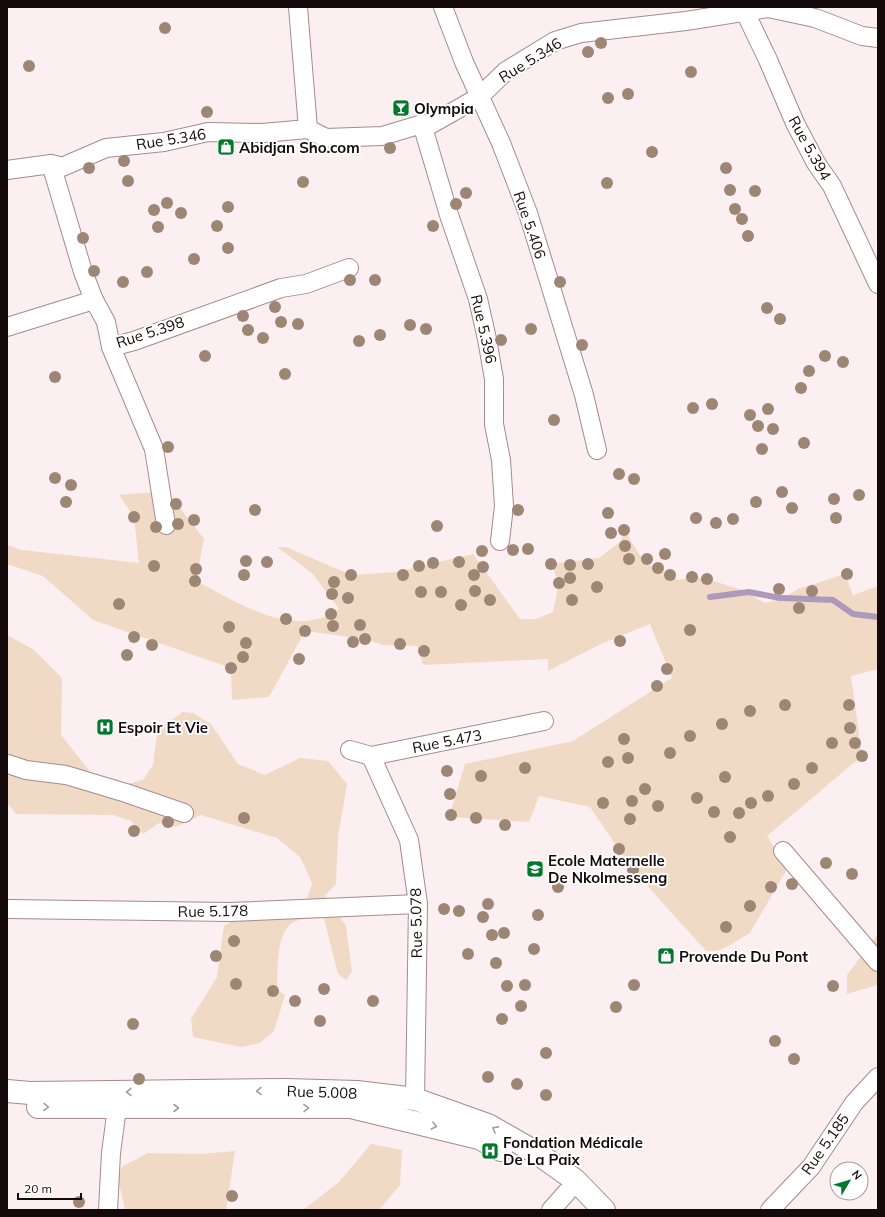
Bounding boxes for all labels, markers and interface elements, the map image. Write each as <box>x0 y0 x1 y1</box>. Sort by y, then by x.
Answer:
street label: Rue 5.346 <box>495 33 565 87</box>
bar icon: Olympia <box>391 98 411 118</box>
place label: Olympia <box>414 99 474 118</box>
street label: Rue 5.394 <box>785 113 835 183</box>
street label: Rue 5.346 <box>135 124 207 154</box>
shop icon: Abidjan Sho.com <box>216 137 236 157</box>
place label: Abidjan Sho.com <box>239 138 360 157</box>
street label: Rue 5.406 <box>510 189 550 261</box>
street label: Rue 5.396 <box>467 293 501 365</box>
street label: Rue 5.398 <box>114 312 186 352</box>
hospital icon: Espoir Et Vie <box>95 717 115 737</box>
place label: Espoir Et Vie <box>118 718 208 737</box>
street label: Rue 5.473 <box>411 725 483 757</box>
place label: Ecole Maternelle De Nkolmesseng <box>548 851 667 887</box>
school or university icon: Ecole Maternelle De Nkolmesseng <box>525 859 545 879</box>
street label: Rue 5.078 <box>406 888 426 958</box>
street label: Rue 5.178 <box>178 901 248 921</box>
shop icon: Provende Du Pont <box>656 946 676 966</box>
place label: Provende Du Pont <box>679 947 808 966</box>
street label: Rue 5.008 <box>286 1081 358 1103</box>
one-way arrow <box>256 1087 262 1095</box>
one-way arrow <box>126 1088 132 1096</box>
one-way arrow <box>43 1103 49 1112</box>
one-way arrow <box>173 1104 179 1112</box>
one-way arrow <box>303 1104 309 1112</box>
street label: Rue 5.185 <box>797 1110 853 1178</box>
one-way arrow <box>430 1121 437 1130</box>
one-way arrow <box>492 1126 499 1133</box>
place label: Fondation Médicale De La Paix <box>503 1133 643 1169</box>
hospital icon: Fondation Médicale De La Paix <box>480 1141 500 1161</box>
north arrow <box>829 1161 869 1201</box>
text: N <box>849 1167 865 1182</box>
scale bar <box>18 1175 81 1201</box>
text: 20 m <box>24 1181 52 1196</box>

